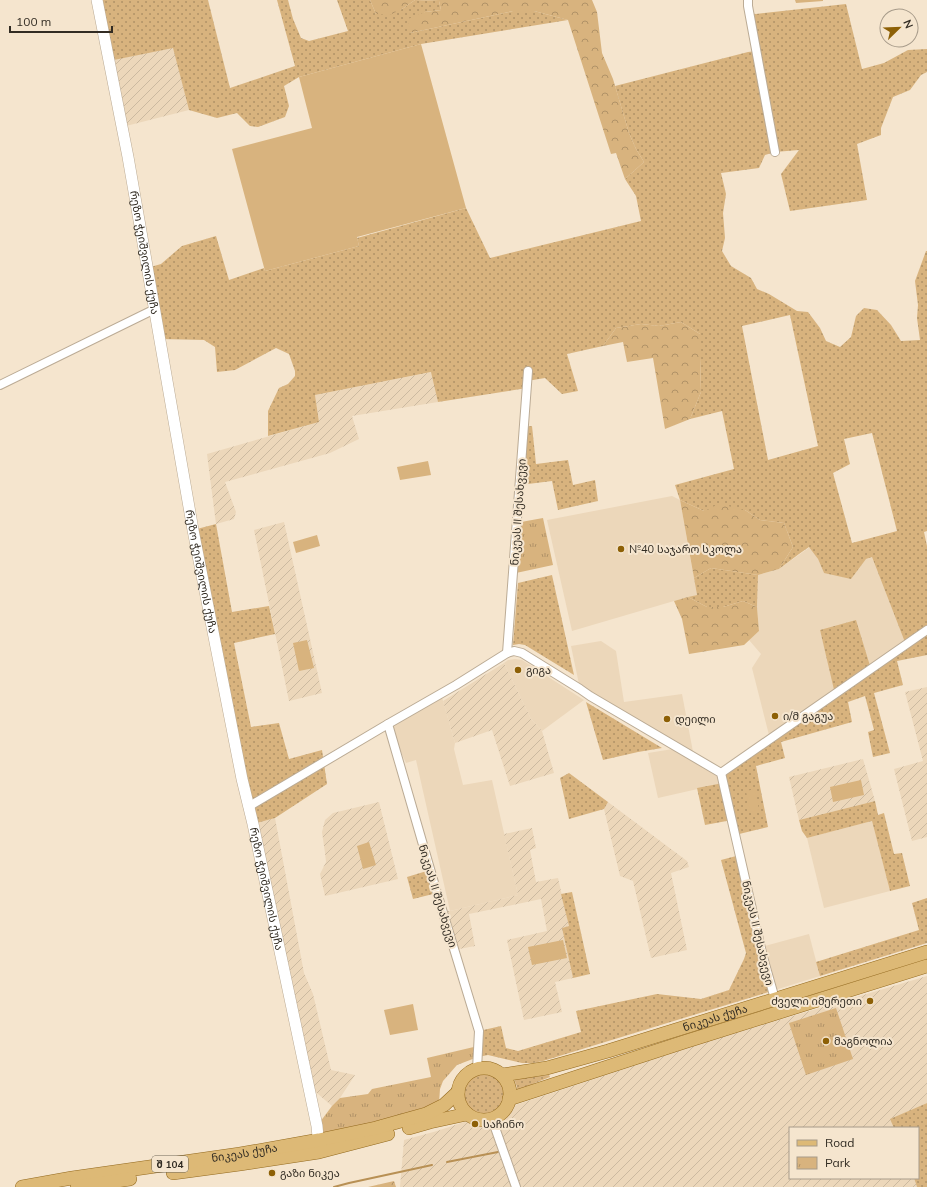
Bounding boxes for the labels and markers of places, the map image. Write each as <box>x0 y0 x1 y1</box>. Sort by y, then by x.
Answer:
place label: №40 საჯარო სკოლა <box>629 542 742 556</box>
marker: №40 საჯარო სკოლა <box>616 544 626 554</box>
place label: გიგა <box>526 663 551 677</box>
marker: გიგა <box>513 665 523 675</box>
place label: ი/მ გაგუა <box>783 709 833 723</box>
marker: ი/მ გაგუა <box>770 711 780 721</box>
place label: დეილი <box>675 712 716 726</box>
marker: დეილი <box>662 714 672 724</box>
place label: ძველი იმერეთი <box>771 994 862 1008</box>
marker: ძველი იმერეთი <box>865 996 875 1006</box>
place label: მაგნოლია <box>834 1034 893 1048</box>
marker: მაგნოლია <box>821 1036 831 1046</box>
place label: საჩინო <box>483 1117 524 1131</box>
marker: საჩინო <box>470 1119 480 1129</box>
place label: გაზი ნიკეა <box>280 1166 340 1180</box>
marker: გაზი ნიკეა <box>267 1168 277 1178</box>

